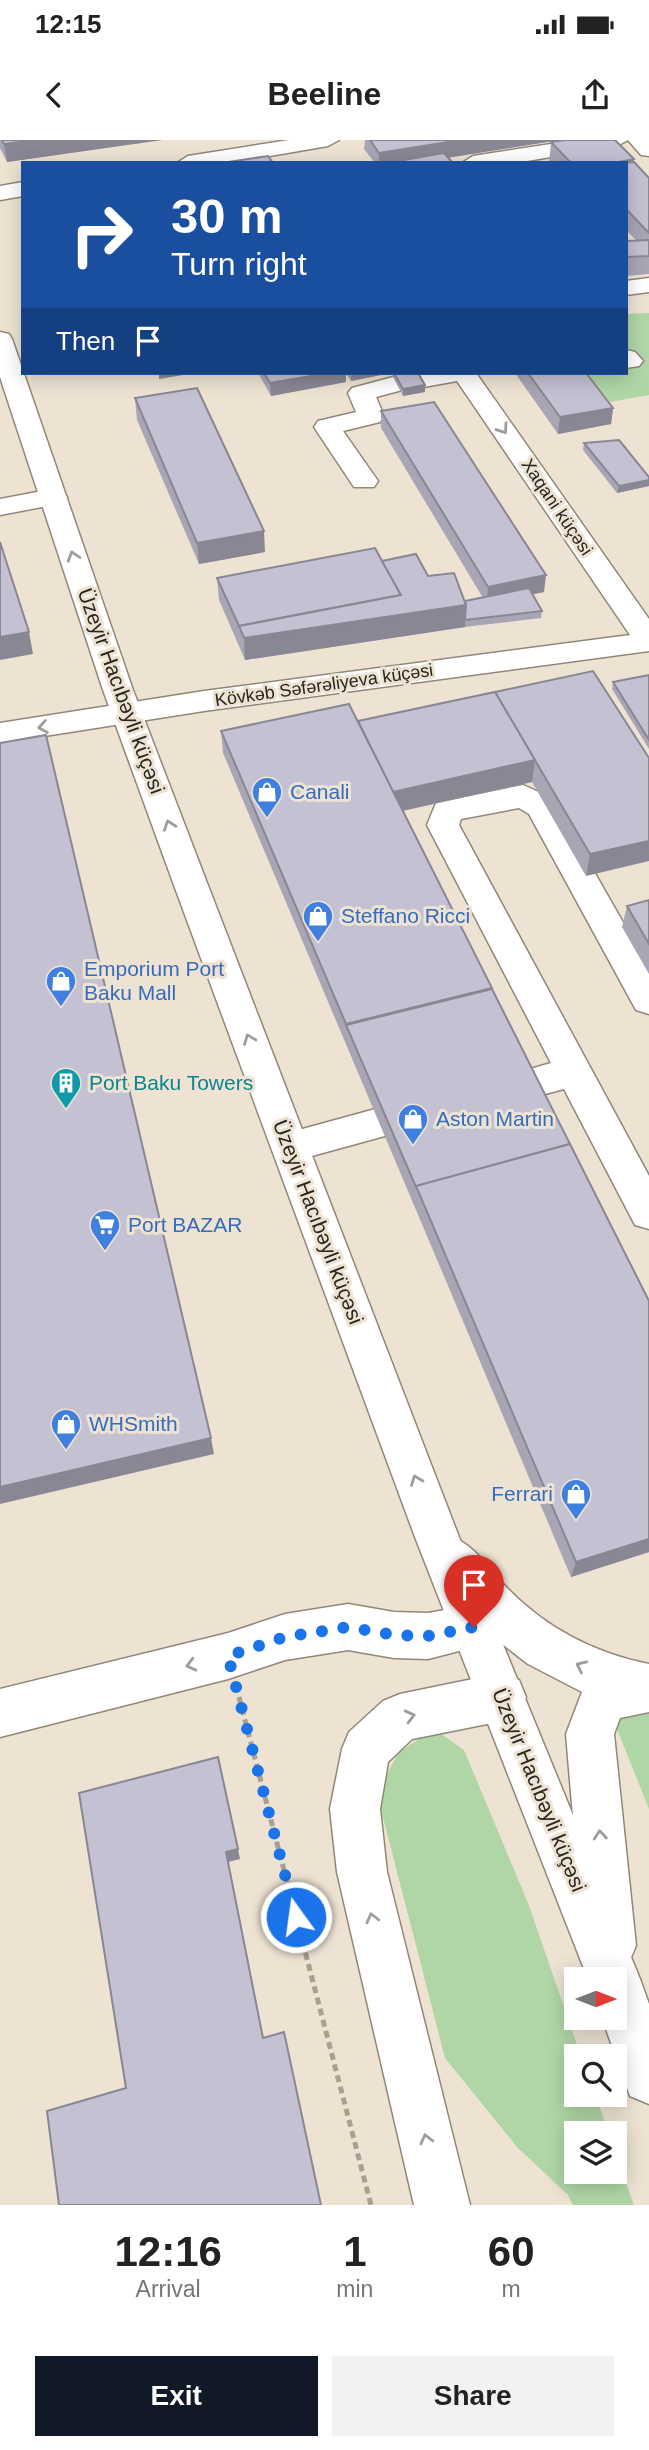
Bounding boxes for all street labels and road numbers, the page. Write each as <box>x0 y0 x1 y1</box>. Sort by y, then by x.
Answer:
street label: Xaqani küçəsi <box>517 455 597 559</box>
street label: Üzeyir Hacıbəyli küçəsi <box>74 585 169 797</box>
street label: Kövkəb Səfərəliyeva küçəsi <box>214 660 434 710</box>
street label: Üzeyir Hacıbəyli küçəsi <box>269 1116 368 1327</box>
street label: Üzeyir Hacıbəyli küçəsi <box>488 1685 591 1895</box>

